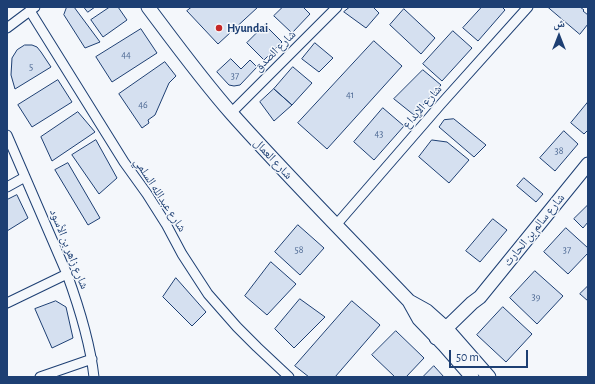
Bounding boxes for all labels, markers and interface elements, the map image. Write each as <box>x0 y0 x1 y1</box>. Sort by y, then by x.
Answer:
north arrow <box>539 16 579 56</box>
text: ش <box>553 18 565 29</box>
place label: Hyundai <box>227 21 268 35</box>
marker: Hyundai <box>214 23 224 33</box>
street label: شارع الصدق <box>251 27 299 75</box>
house number: 44 <box>121 49 131 61</box>
house number: 5 <box>29 61 33 73</box>
house number: 37 <box>231 70 239 82</box>
street label: شارع الإبداع <box>399 82 445 132</box>
house number: 41 <box>346 89 354 101</box>
house number: 46 <box>138 99 148 111</box>
house number: 43 <box>375 128 383 140</box>
street label: شارع العمال <box>251 136 295 182</box>
house number: 38 <box>555 145 563 157</box>
street label: شارع عبدالله السلمي <box>131 155 189 235</box>
street label: شارع سالم بن الحارث <box>500 191 568 269</box>
street label: شارع زاهر بن الأسود <box>46 207 92 291</box>
house number: 58 <box>295 244 303 256</box>
house number: 37 <box>563 244 571 256</box>
house number: 39 <box>532 291 540 303</box>
scale bar <box>451 342 530 368</box>
text: 50 m <box>456 351 479 363</box>

